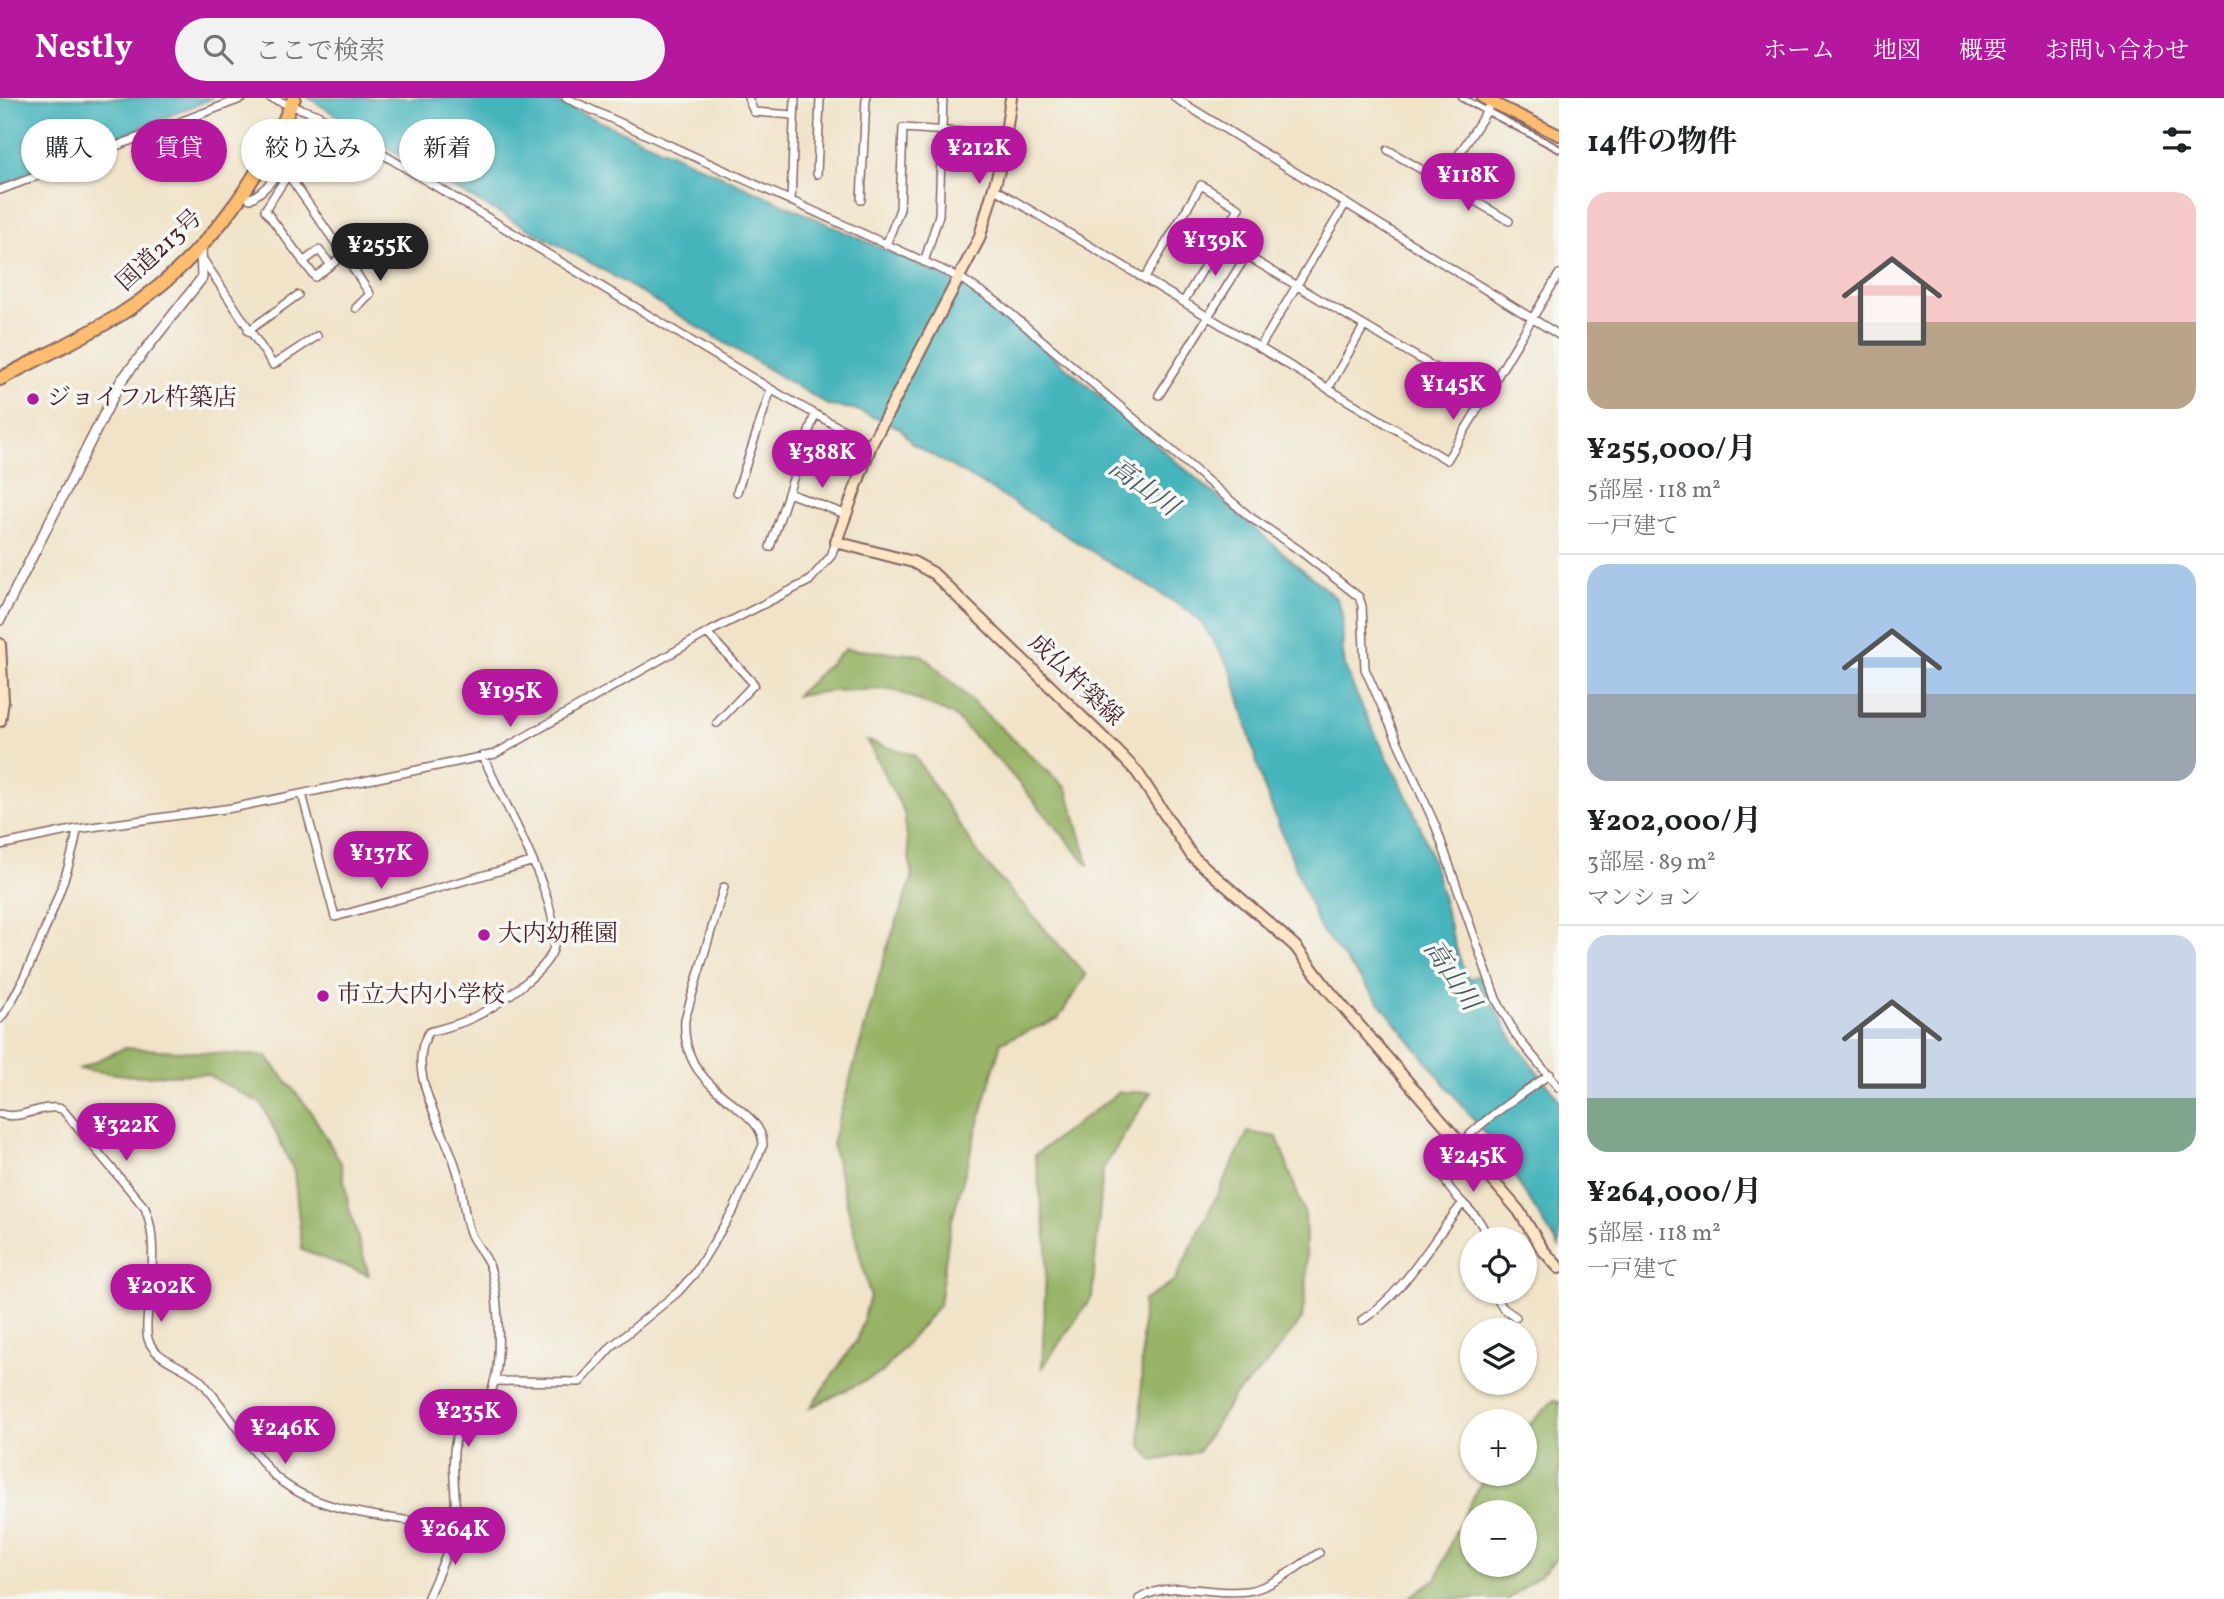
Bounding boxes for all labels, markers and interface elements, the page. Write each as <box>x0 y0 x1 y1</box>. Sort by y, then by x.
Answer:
search box <box>175 18 665 81</box>
text: Nestly <box>35 26 133 72</box>
icon: search <box>199 30 237 68</box>
text: ここで検索 <box>255 34 385 70</box>
text: ホーム <box>1763 35 1835 69</box>
text: 地図 <box>1873 35 1921 69</box>
text: 概要 <box>1959 35 2007 69</box>
text: お問い合わせ <box>2045 35 2189 69</box>
chip: 購入 <box>21 119 117 182</box>
chip: 賃貸 <box>131 119 227 182</box>
chip: 絞り込み <box>241 119 385 182</box>
chip: 新着 <box>399 119 495 182</box>
icon: filters <box>2158 121 2196 159</box>
text: 14件の物件 <box>1587 122 1737 164</box>
pin: ¥212K <box>930 126 1028 186</box>
text: ¥212K <box>947 133 1011 165</box>
pin: ¥118K <box>1419 153 1517 213</box>
text: ¥118K <box>1437 160 1499 192</box>
street label: 国道213号 <box>109 202 211 300</box>
pin: ¥139K <box>1166 218 1264 278</box>
pin: ¥255K <box>331 223 429 283</box>
text: ¥139K <box>1183 225 1247 257</box>
text: ¥255K <box>347 230 413 262</box>
icon: home <box>1829 238 1955 364</box>
pin: ¥145K <box>1404 362 1502 422</box>
text: ¥145K <box>1420 369 1486 401</box>
place label: ジョイフル杵築店 <box>47 382 237 416</box>
marker: ジョイフル杵築店 <box>25 391 41 407</box>
text: ¥255,000/月 <box>1587 429 1757 471</box>
pin: ¥388K <box>773 430 871 490</box>
text: ¥388K <box>788 437 856 469</box>
water label: 高山川 <box>1101 451 1188 527</box>
text: 5部屋 · 118 m² <box>1587 475 1721 507</box>
text: 一戸建て <box>1587 511 1679 543</box>
icon: home <box>1829 610 1955 736</box>
street label: 成仏杵築線 <box>1020 627 1130 735</box>
pin: ¥195K <box>461 670 559 729</box>
text: ¥195K <box>478 676 542 708</box>
text: ¥202,000/月 <box>1587 801 1762 843</box>
pin: ¥137K <box>332 832 430 891</box>
text: ¥137K <box>349 838 413 870</box>
text: 3部屋 · 89 m² <box>1587 847 1716 879</box>
text: マンション <box>1587 883 1701 915</box>
place label: 大内幼稚園 <box>498 918 618 952</box>
marker: 大内幼稚園 <box>476 927 492 943</box>
water label: 高山川 <box>1414 934 1489 1021</box>
place label: 市立大内小学校 <box>337 979 505 1013</box>
icon: home <box>1829 981 1955 1107</box>
marker: 市立大内小学校 <box>315 988 331 1004</box>
pin: ¥322K <box>77 1104 175 1163</box>
text: ¥322K <box>93 1110 159 1142</box>
pin: ¥245K <box>1424 1134 1522 1194</box>
text: ¥245K <box>1439 1141 1507 1173</box>
text: ¥264,000/月 <box>1587 1172 1762 1214</box>
text: 5部屋 · 118 m² <box>1587 1218 1721 1250</box>
map controls <box>1460 1227 1537 1577</box>
button: locate <box>1460 1227 1537 1304</box>
text: 一戸建て <box>1587 1254 1679 1286</box>
pin: ¥202K <box>112 1264 210 1324</box>
text: ¥202K <box>126 1271 196 1303</box>
button: layers <box>1460 1318 1537 1395</box>
pin: ¥235K <box>419 1390 517 1449</box>
text: ¥235K <box>435 1396 501 1428</box>
pin: ¥246K <box>236 1406 334 1466</box>
button: + <box>1460 1409 1537 1486</box>
text: ¥246K <box>250 1413 320 1445</box>
button: − <box>1460 1500 1537 1577</box>
pin: ¥264K <box>406 1508 504 1567</box>
text: ¥264K <box>420 1514 490 1546</box>

